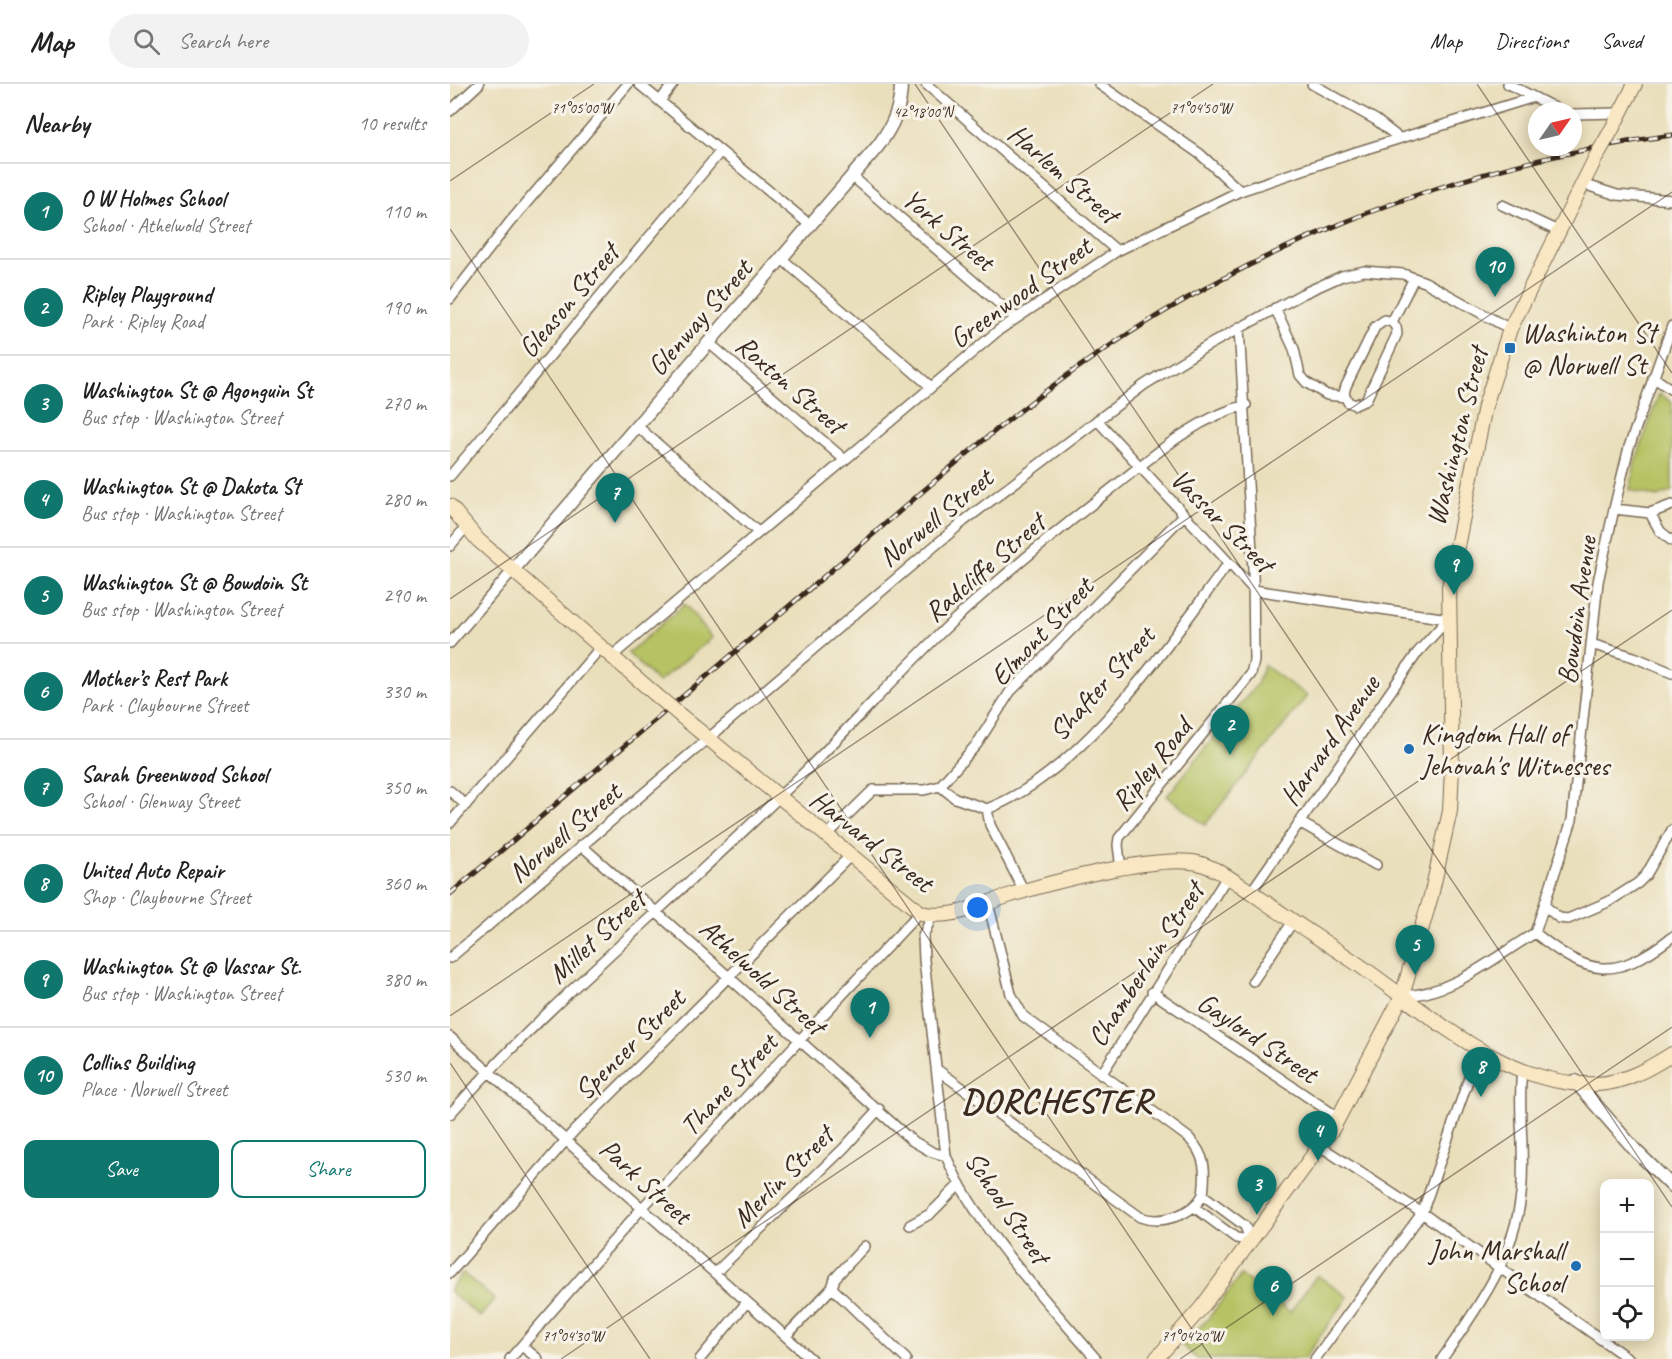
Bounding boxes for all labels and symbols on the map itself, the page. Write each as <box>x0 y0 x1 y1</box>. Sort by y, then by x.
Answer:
text: 71°05'00"W <box>552 99 616 118</box>
text: 71°04'50"W <box>1171 99 1235 118</box>
north arrow <box>1528 102 1582 156</box>
text: 42°18'00"N <box>893 103 956 122</box>
street label: Harlem Street <box>1001 116 1129 233</box>
street label: York Street <box>895 181 1004 280</box>
street label: Greenwood Street <box>942 228 1100 356</box>
street label: Gleason Street <box>510 233 629 365</box>
pin: 10 <box>1476 248 1514 297</box>
street label: Glenway Street <box>639 250 761 383</box>
place label: Washinton St @ Norwell St <box>1522 315 1660 382</box>
street label: Roxton Street <box>729 327 855 444</box>
street label: Washington Street <box>1417 340 1496 529</box>
marker: Washinton St @ Norwell St <box>1503 341 1517 355</box>
street label: Norwell Street <box>871 459 1002 574</box>
street label: Vassar Street <box>1163 461 1285 582</box>
pin: 7 <box>596 474 634 523</box>
street label: Radcliffe Street <box>917 503 1055 629</box>
street label: Bowdoin Avenue <box>1549 532 1604 686</box>
pin: 9 <box>1434 546 1474 595</box>
street label: Elmont Street <box>982 568 1102 693</box>
street label: Shafter Street <box>1041 617 1164 748</box>
street label: Harvard Avenue <box>1272 667 1388 812</box>
pin: 2 <box>1210 706 1250 755</box>
street label: Ripley Road <box>1104 708 1202 818</box>
place label: Kingdom Hall of Jehovah's Witnesses <box>1419 716 1612 783</box>
marker: Kingdom Hall of Jehovah's Witnesses <box>1402 742 1416 756</box>
street label: Norwell Street <box>501 773 630 890</box>
street label: Harvard Street <box>803 781 942 901</box>
street label: Chamberlain Street <box>1079 872 1214 1053</box>
street label: Millet Street <box>540 880 655 991</box>
your location <box>963 893 992 922</box>
street label: Athelwold Street <box>692 911 836 1045</box>
pin: 5 <box>1396 926 1434 975</box>
street label: Spencer Street <box>567 980 694 1107</box>
street label: Gaylord Street <box>1191 984 1327 1092</box>
pin: 1 <box>850 988 890 1038</box>
street label: Thane Street <box>672 1024 787 1143</box>
pin: 8 <box>1462 1048 1500 1097</box>
district label: DORCHESTER <box>961 1079 1156 1122</box>
pin: 4 <box>1298 1112 1338 1161</box>
street label: Merlin Street <box>724 1115 843 1235</box>
street label: Park Street <box>592 1131 701 1234</box>
street label: School Street <box>957 1144 1060 1273</box>
pin: 3 <box>1238 1166 1276 1215</box>
place label: John Marshall School <box>1427 1233 1569 1300</box>
marker: John Marshall School <box>1569 1259 1583 1273</box>
pin: 6 <box>1254 1266 1292 1316</box>
text: 71°04'30"W <box>543 1327 607 1346</box>
text: 71°04'20"W <box>1162 1327 1226 1346</box>

